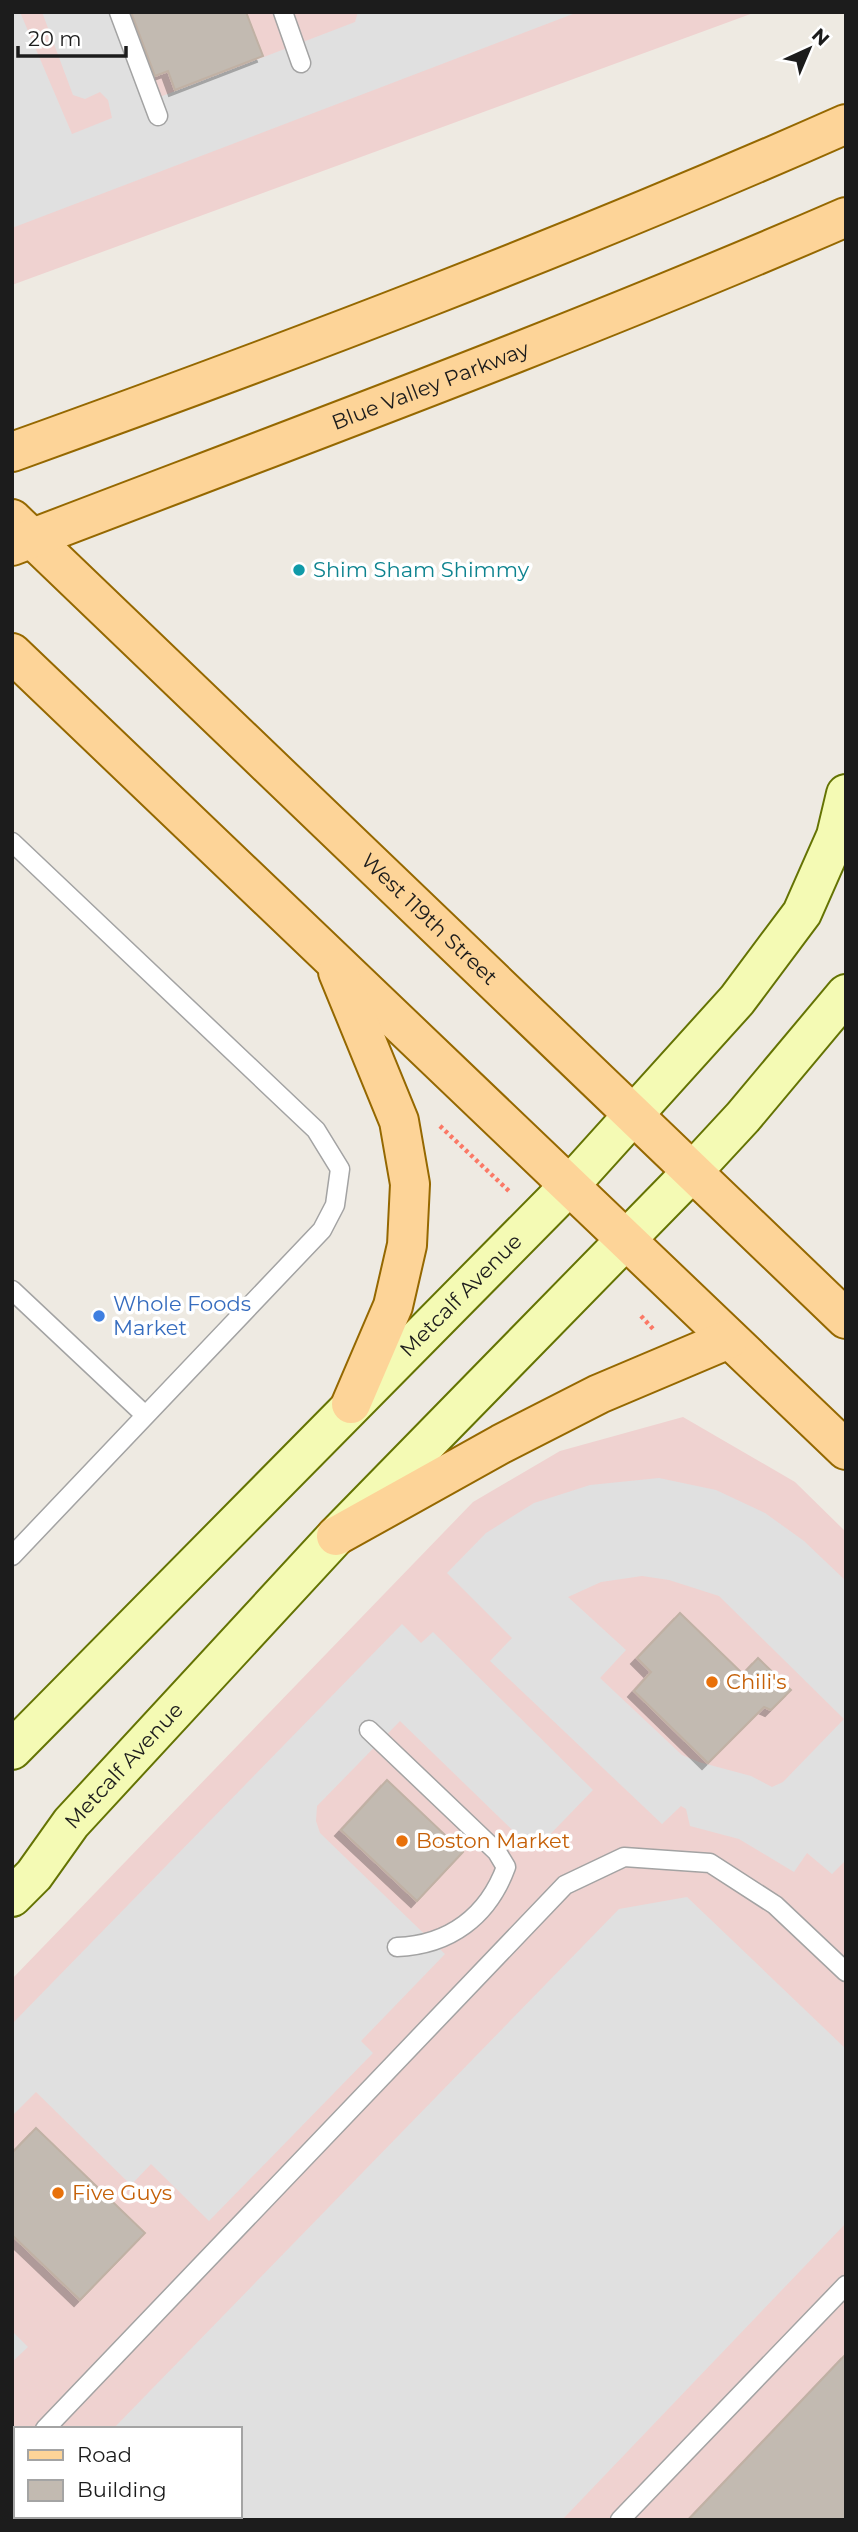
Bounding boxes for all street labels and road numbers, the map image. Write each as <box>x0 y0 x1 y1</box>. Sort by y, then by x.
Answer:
street label: Blue Valley Parkway <box>328 336 533 435</box>
street label: West 119th Street <box>356 848 503 990</box>
street label: Metcalf Avenue <box>395 1228 527 1362</box>
street label: Metcalf Avenue <box>59 1697 188 1834</box>

